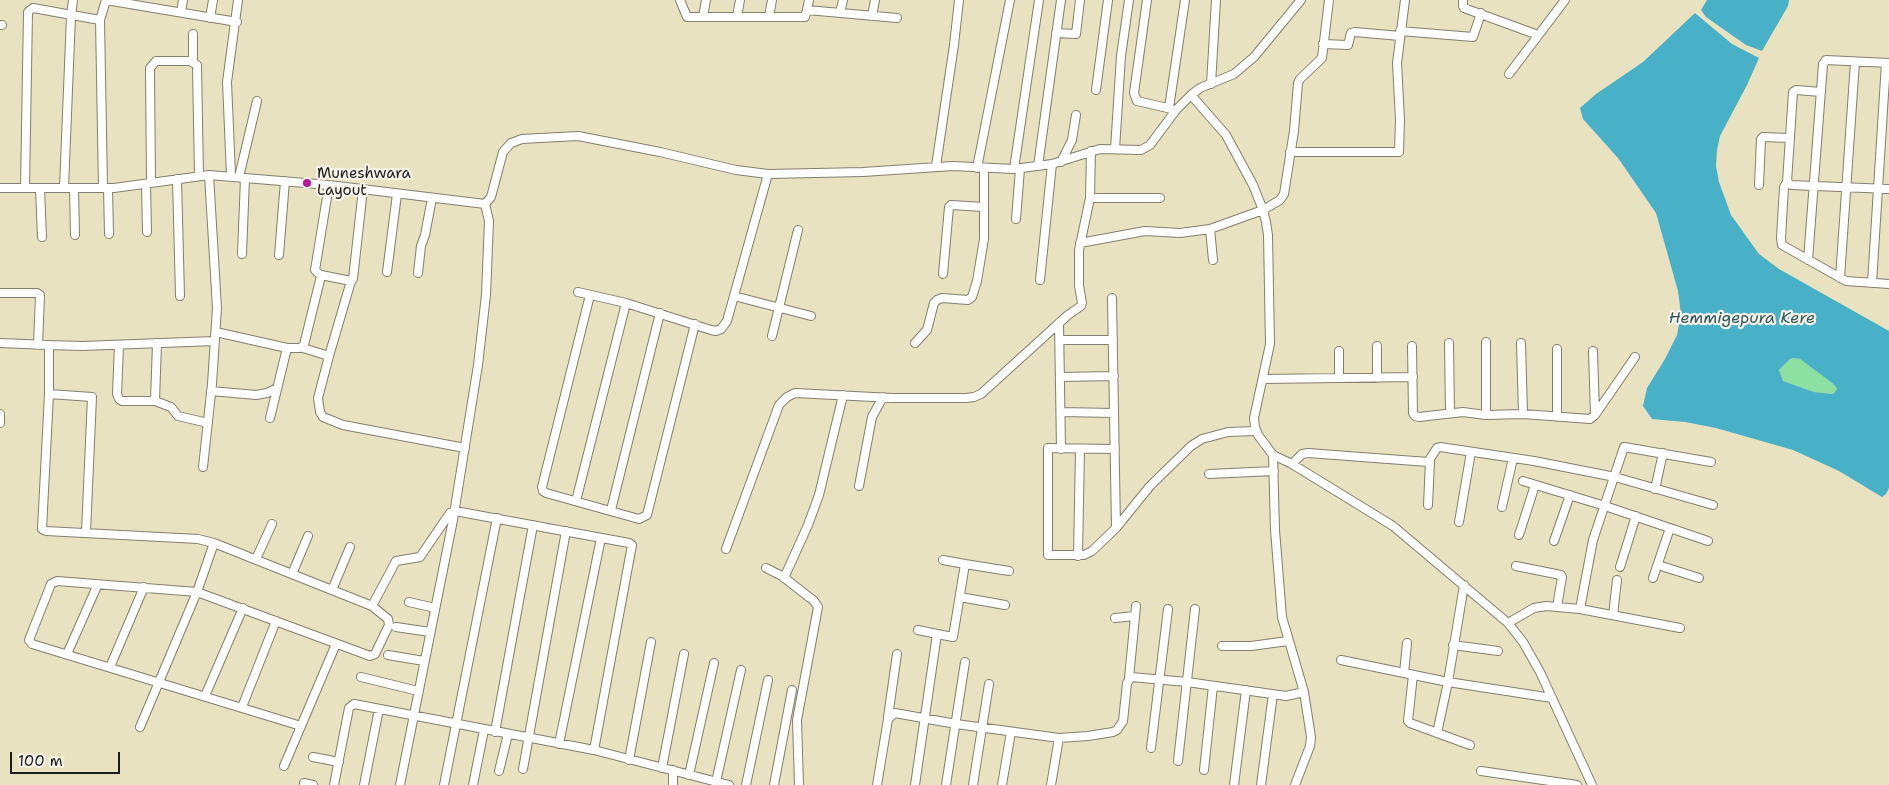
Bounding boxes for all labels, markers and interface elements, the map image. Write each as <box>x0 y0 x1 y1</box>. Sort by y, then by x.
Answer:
place label: Muneshwara Layout <box>317 165 411 200</box>
marker: Muneshwara Layout <box>301 177 313 189</box>
water label: Hemmigepura Kere <box>1669 309 1815 329</box>
scale bar <box>12 742 122 774</box>
text: 100 m <box>18 751 63 771</box>

